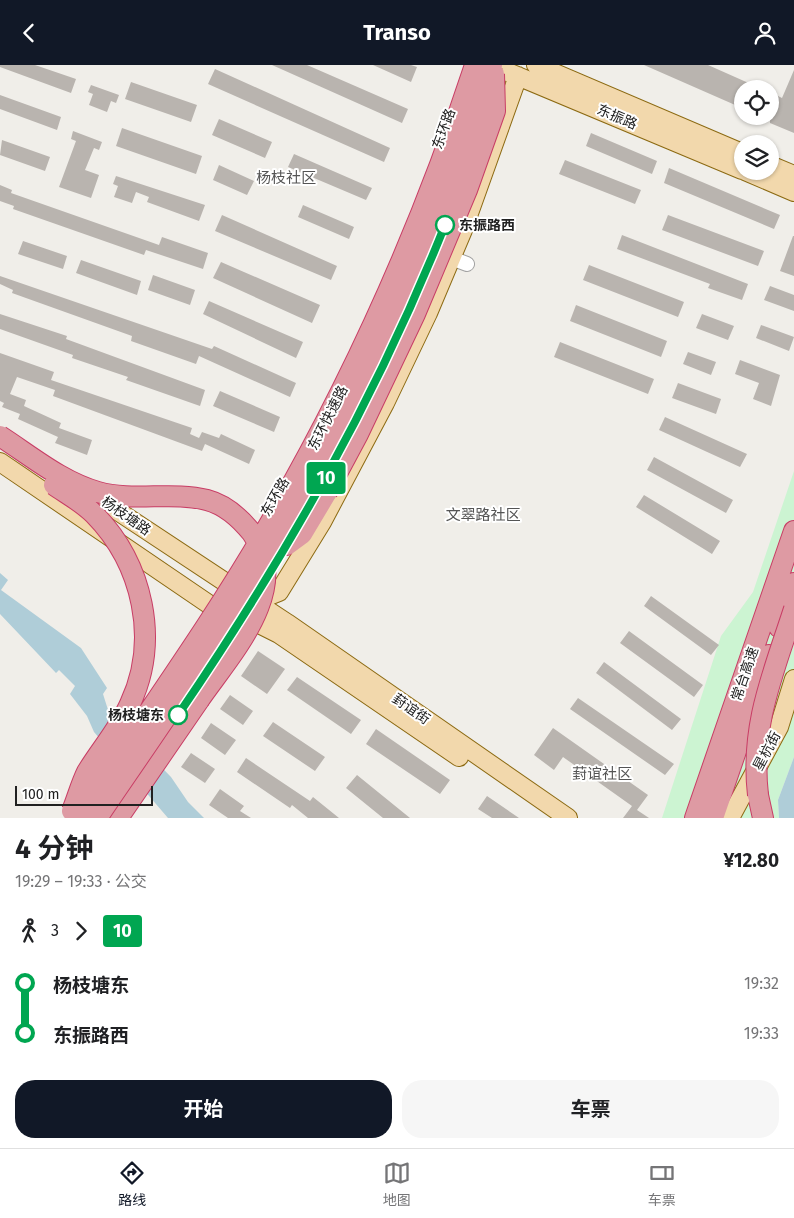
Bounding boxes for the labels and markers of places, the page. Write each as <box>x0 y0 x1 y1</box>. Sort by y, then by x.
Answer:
marker: 东振路西 <box>435 215 455 235</box>
place label: 东振路西 <box>459 217 515 234</box>
marker: 杨枝塘东 <box>168 705 188 725</box>
place label: 杨枝塘东 <box>108 707 164 724</box>

